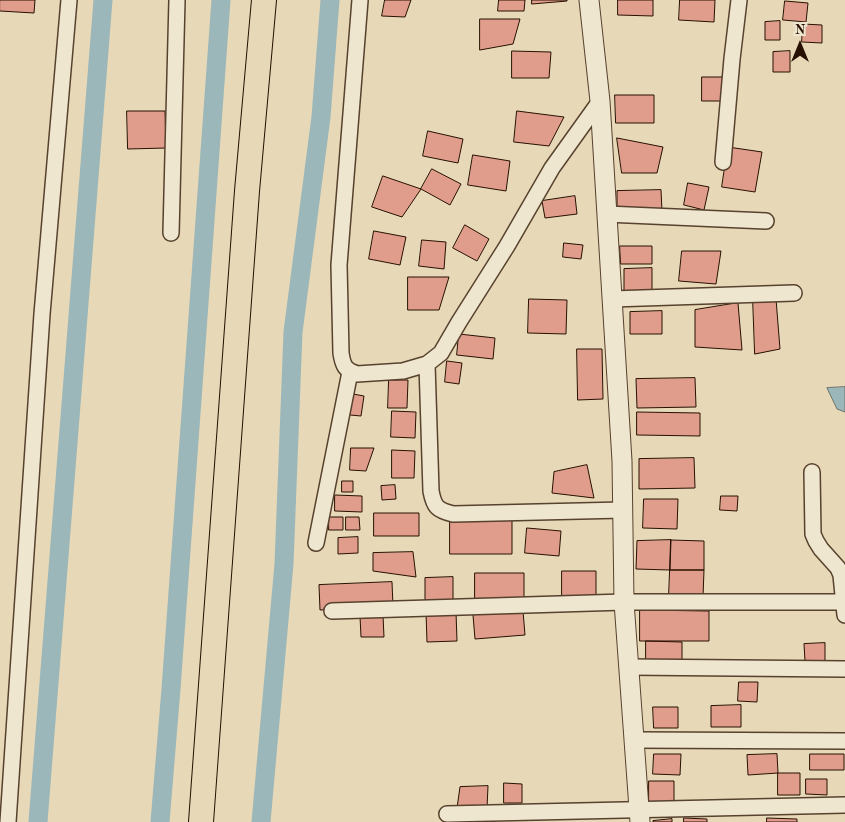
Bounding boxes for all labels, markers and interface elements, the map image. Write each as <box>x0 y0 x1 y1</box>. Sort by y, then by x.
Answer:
north arrow <box>775 20 825 70</box>
text: N <box>795 23 805 37</box>

